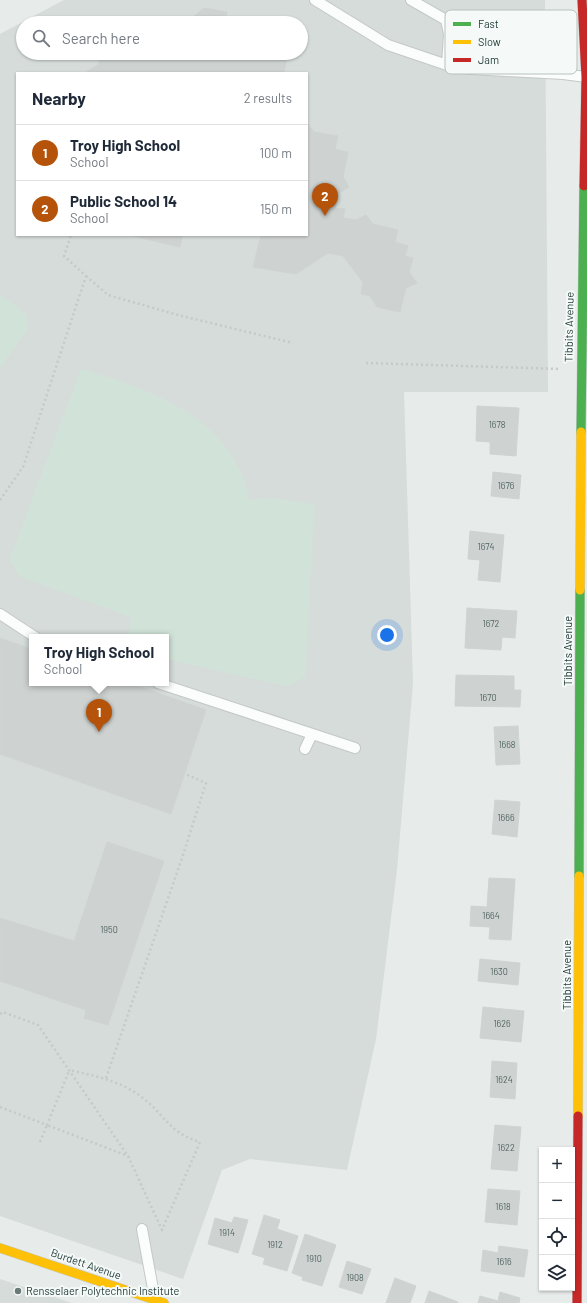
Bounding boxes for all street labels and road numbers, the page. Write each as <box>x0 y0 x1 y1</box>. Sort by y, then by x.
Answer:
street label: Tibbits Avenue <box>561 292 576 362</box>
street label: Tibbits Avenue <box>561 616 574 686</box>
street label: Tibbits Avenue <box>560 940 573 1010</box>
street label: Burdett Avenue <box>49 1245 123 1282</box>

